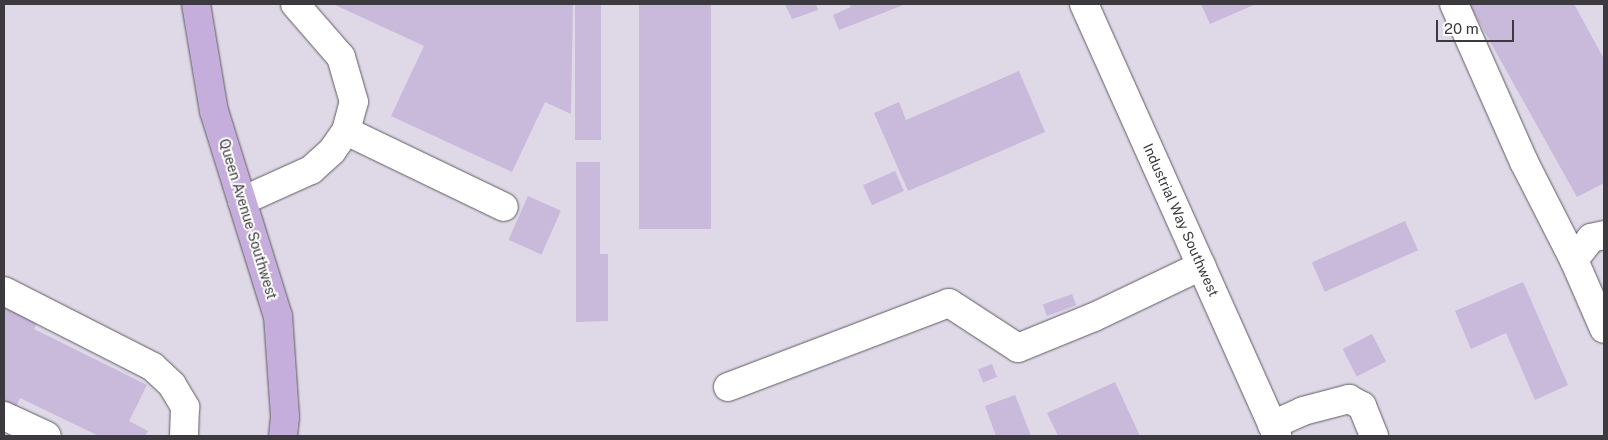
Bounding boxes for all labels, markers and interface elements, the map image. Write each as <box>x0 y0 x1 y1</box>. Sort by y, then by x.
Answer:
scale bar <box>1438 10 1516 42</box>
text: 20 m <box>1444 20 1479 37</box>
street label: Queen Avenue Southwest <box>216 137 280 301</box>
street label: Industrial Way Southwest <box>1140 141 1222 299</box>

